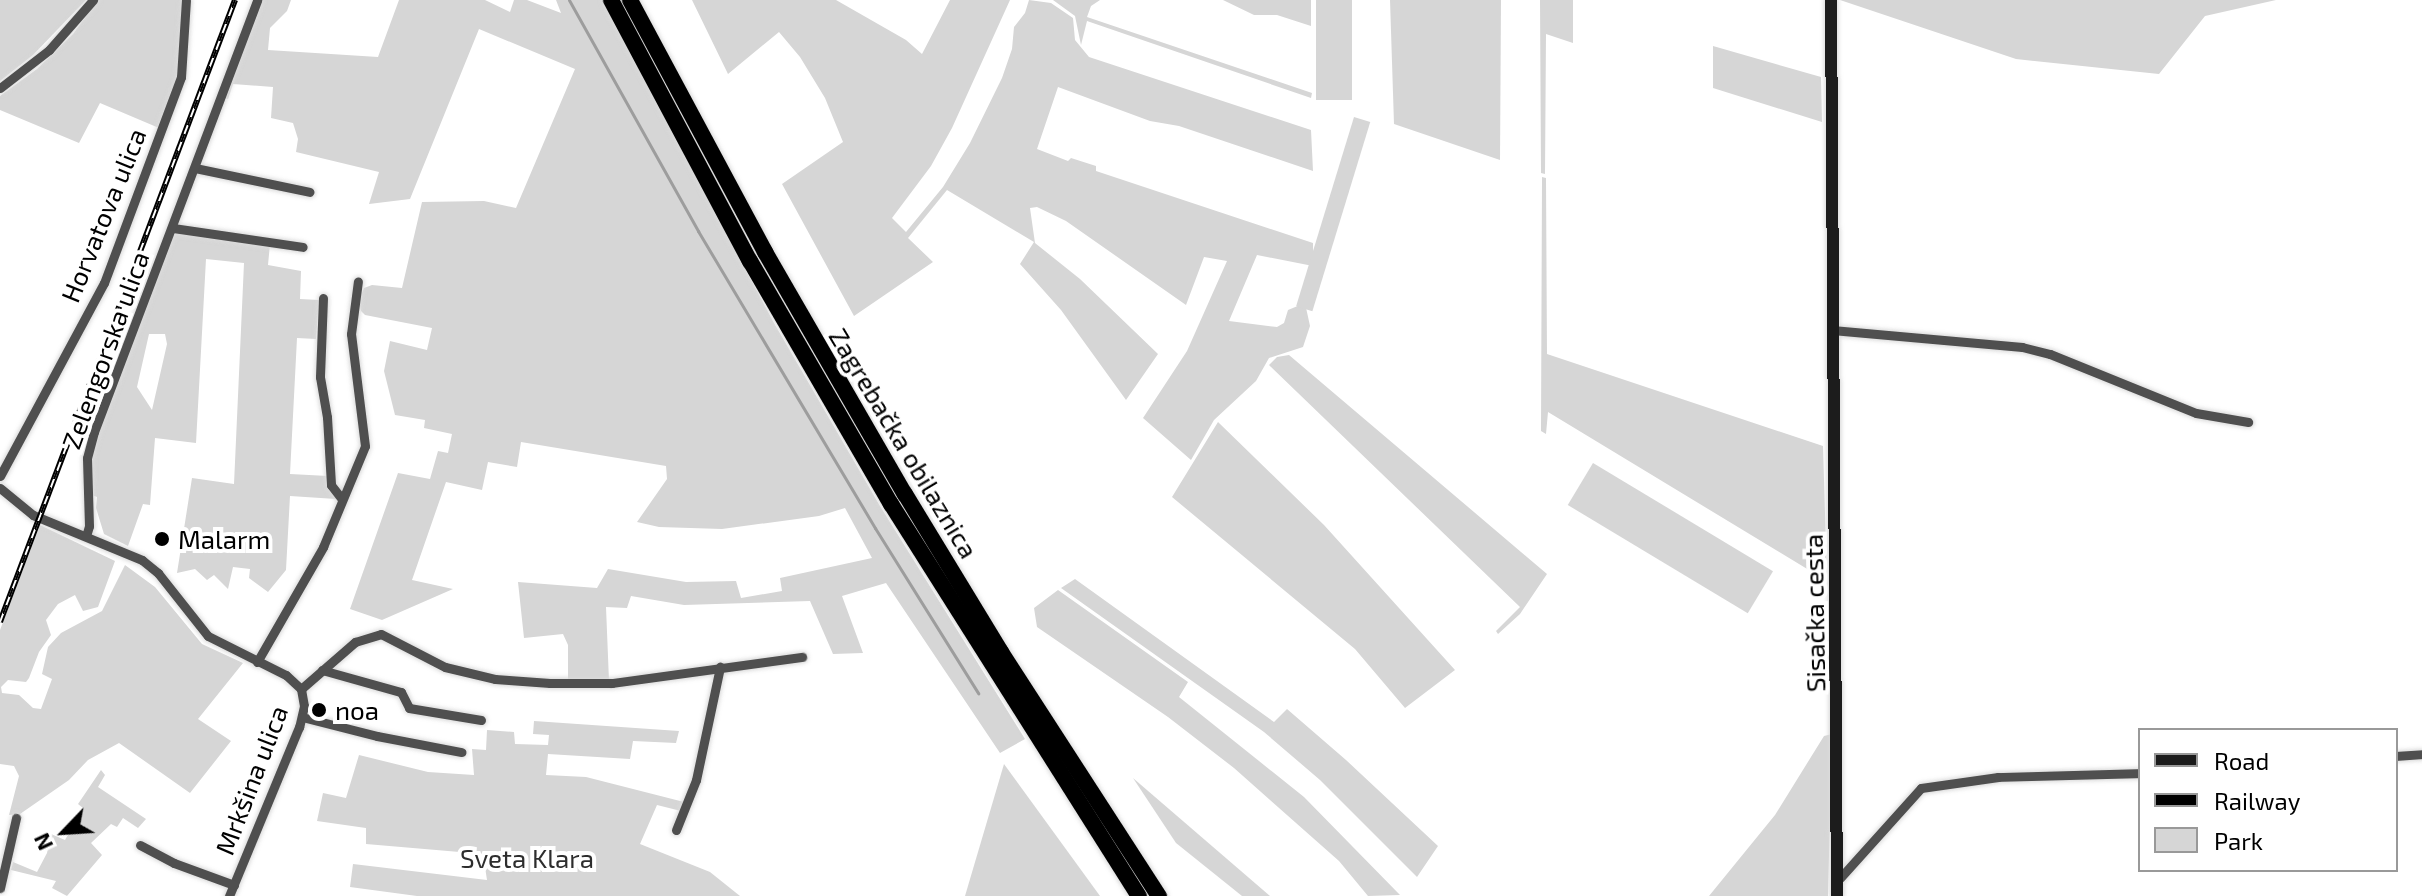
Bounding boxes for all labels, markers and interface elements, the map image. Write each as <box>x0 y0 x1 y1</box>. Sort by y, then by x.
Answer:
street label: Horvatova ulica <box>54 124 152 306</box>
street label: Zelengorska ulica <box>55 247 155 453</box>
street label: Zagrebačka obilaznica <box>823 322 985 564</box>
place label: Malarm <box>178 523 270 555</box>
marker: Malarm <box>153 530 171 548</box>
street label: Sisačka cesta <box>1797 534 1831 692</box>
place label: noa <box>335 694 379 726</box>
street label: Mrkšina ulica <box>208 701 294 859</box>
marker: noa <box>310 701 328 719</box>
legend <box>2138 728 2398 872</box>
text: Road <box>2214 746 2269 775</box>
text: Railway <box>2214 786 2300 815</box>
north arrow <box>24 792 104 872</box>
text: Park <box>2214 826 2263 855</box>
text: N <box>27 829 57 855</box>
park label: Sveta Klara <box>460 842 594 874</box>

